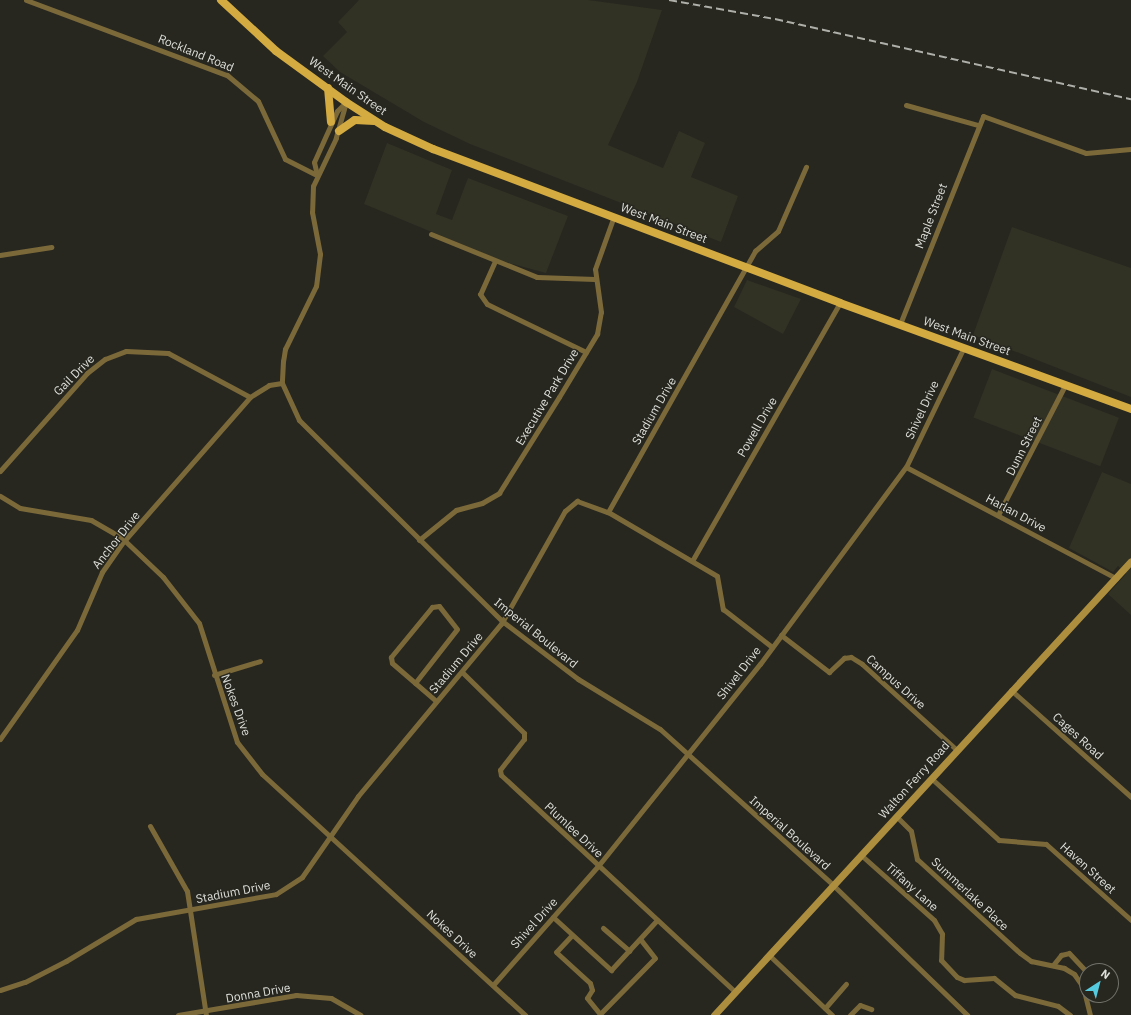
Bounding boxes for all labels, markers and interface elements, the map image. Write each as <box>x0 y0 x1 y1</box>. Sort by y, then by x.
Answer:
street label: Rockland Road <box>156 31 236 75</box>
street label: West Main Street <box>306 54 390 118</box>
street label: Maple Street <box>912 181 950 251</box>
street label: West Main Street <box>619 200 709 246</box>
street label: West Main Street <box>921 314 1013 358</box>
street label: Executive Park Drive <box>513 346 581 448</box>
street label: Gail Drive <box>51 352 97 398</box>
street label: Stadium Drive <box>629 375 679 447</box>
street label: Shivel Drive <box>902 378 942 442</box>
street label: Powell Drive <box>734 395 780 459</box>
street label: Dunn Street <box>1003 414 1045 478</box>
street label: Harlan Drive <box>983 491 1049 535</box>
street label: Anchor Drive <box>89 508 143 572</box>
street label: Imperial Boulevard <box>491 595 581 671</box>
street label: Stadium Drive <box>426 629 486 697</box>
street label: Shivel Drive <box>714 644 764 702</box>
street label: Campus Drive <box>863 652 929 712</box>
street label: Nokes Drive <box>218 672 254 738</box>
street label: Cages Road <box>1050 710 1106 762</box>
street label: Walton Ferry Road <box>876 738 952 822</box>
street label: Imperial Boulevard <box>747 793 833 873</box>
street label: Plumlee Drive <box>542 799 606 861</box>
street label: Haven Street <box>1057 839 1119 897</box>
street label: Summerlake Place <box>928 854 1012 934</box>
street label: Tiffany Lane <box>883 860 941 914</box>
street label: Stadium Drive <box>195 878 271 906</box>
street label: Shivel Drive <box>508 895 560 951</box>
street label: Nokes Drive <box>424 907 480 961</box>
north arrow <box>1079 963 1119 1003</box>
text: N <box>1098 966 1113 982</box>
street label: Donna Drive <box>224 980 292 1006</box>

